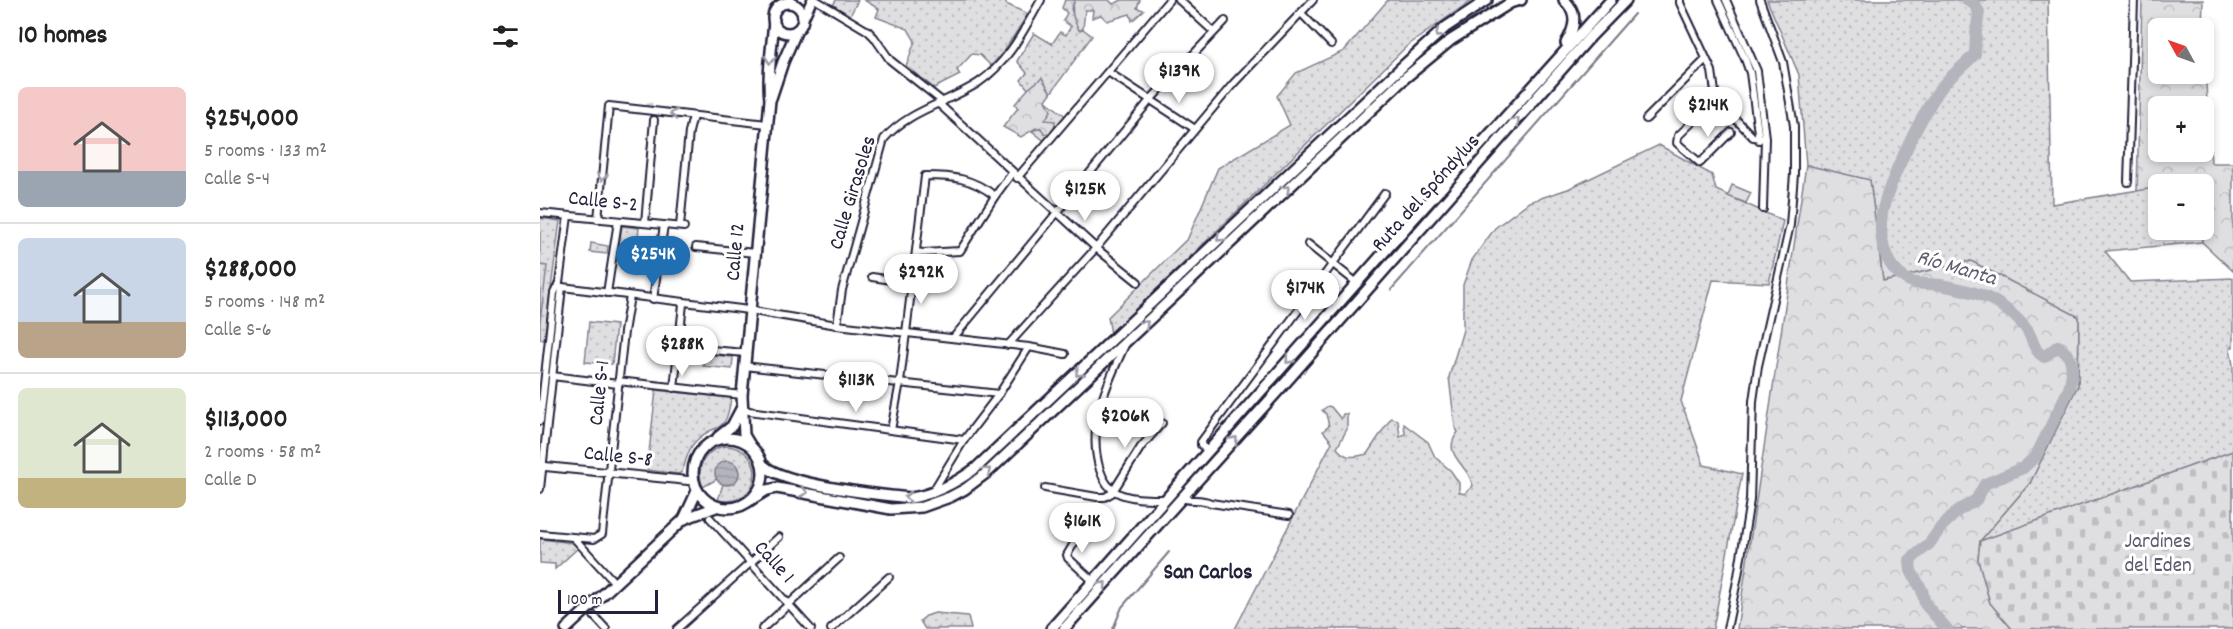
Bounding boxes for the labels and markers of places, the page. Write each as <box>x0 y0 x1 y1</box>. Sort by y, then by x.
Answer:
pin: $139K <box>1137 53 1221 104</box>
pin: $214K <box>1666 87 1750 138</box>
pin: $125K <box>1043 171 1127 222</box>
pin: $254K <box>611 236 695 287</box>
pin: $292K <box>879 254 963 305</box>
pin: $174K <box>1263 270 1347 321</box>
pin: $288K <box>640 326 724 377</box>
pin: $113K <box>814 362 898 413</box>
pin: $206K <box>1083 398 1167 449</box>
pin: $161K <box>1040 503 1124 554</box>

